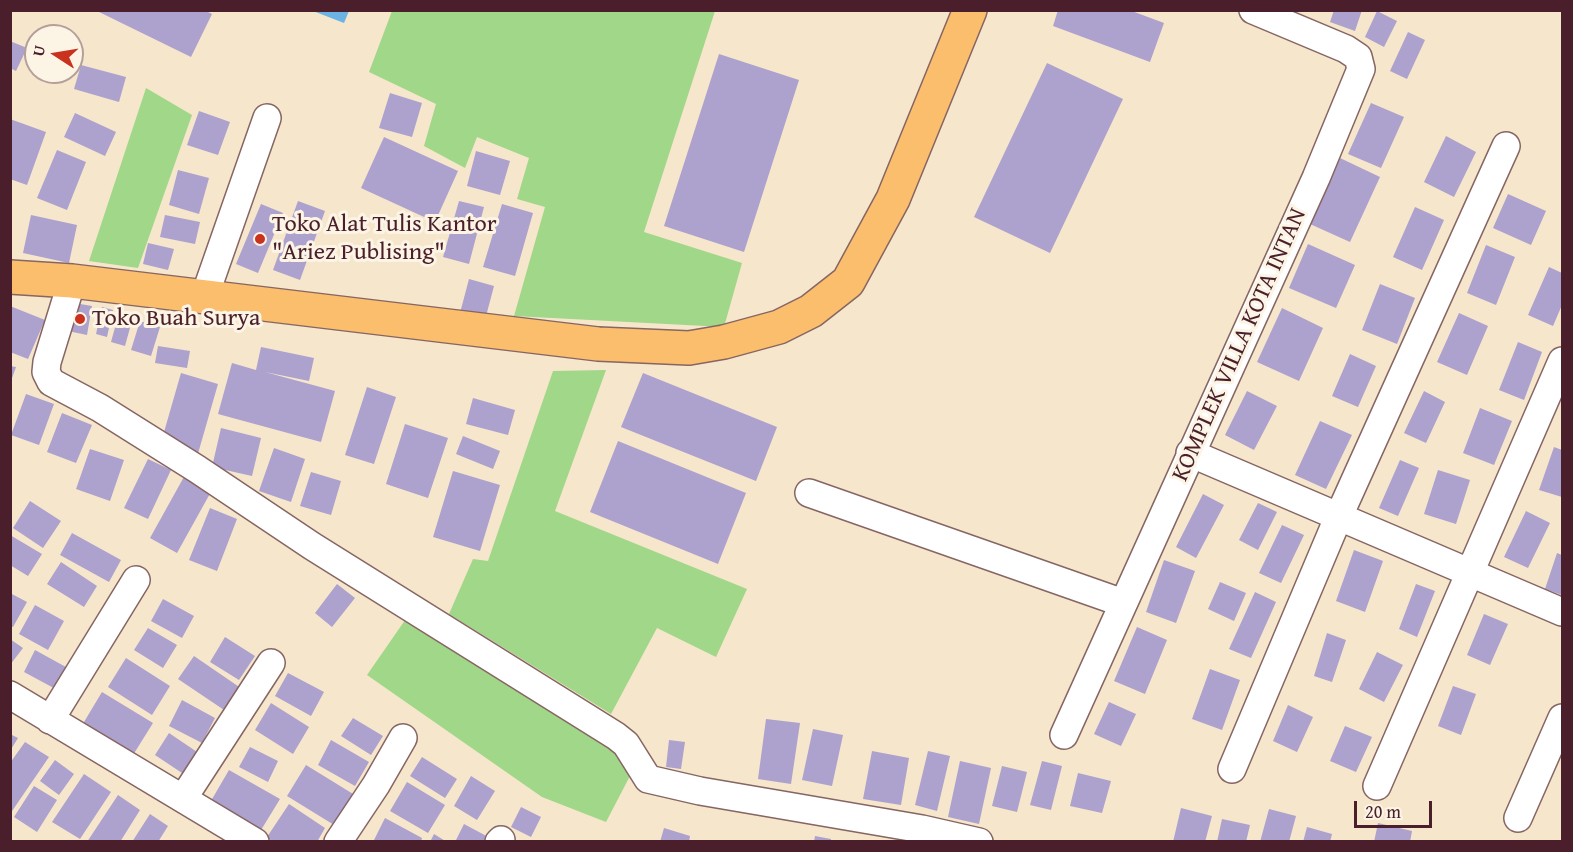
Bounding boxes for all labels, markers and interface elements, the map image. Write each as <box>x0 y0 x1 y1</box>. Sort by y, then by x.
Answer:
north arrow <box>24 24 84 84</box>
text: U <box>25 43 51 58</box>
street label: KOMPLEK VILLA KOTA INTAN <box>1167 204 1313 486</box>
place label: Toko Alat Tulis Kantor "Ariez Publising" <box>272 211 497 267</box>
marker: Toko Alat Tulis Kantor "Ariez Publising" <box>253 232 267 246</box>
place label: Toko Buah Surya <box>92 305 260 333</box>
marker: Toko Buah Surya <box>73 312 87 326</box>
scale bar <box>1357 789 1435 827</box>
text: 20 m <box>1365 798 1401 825</box>

